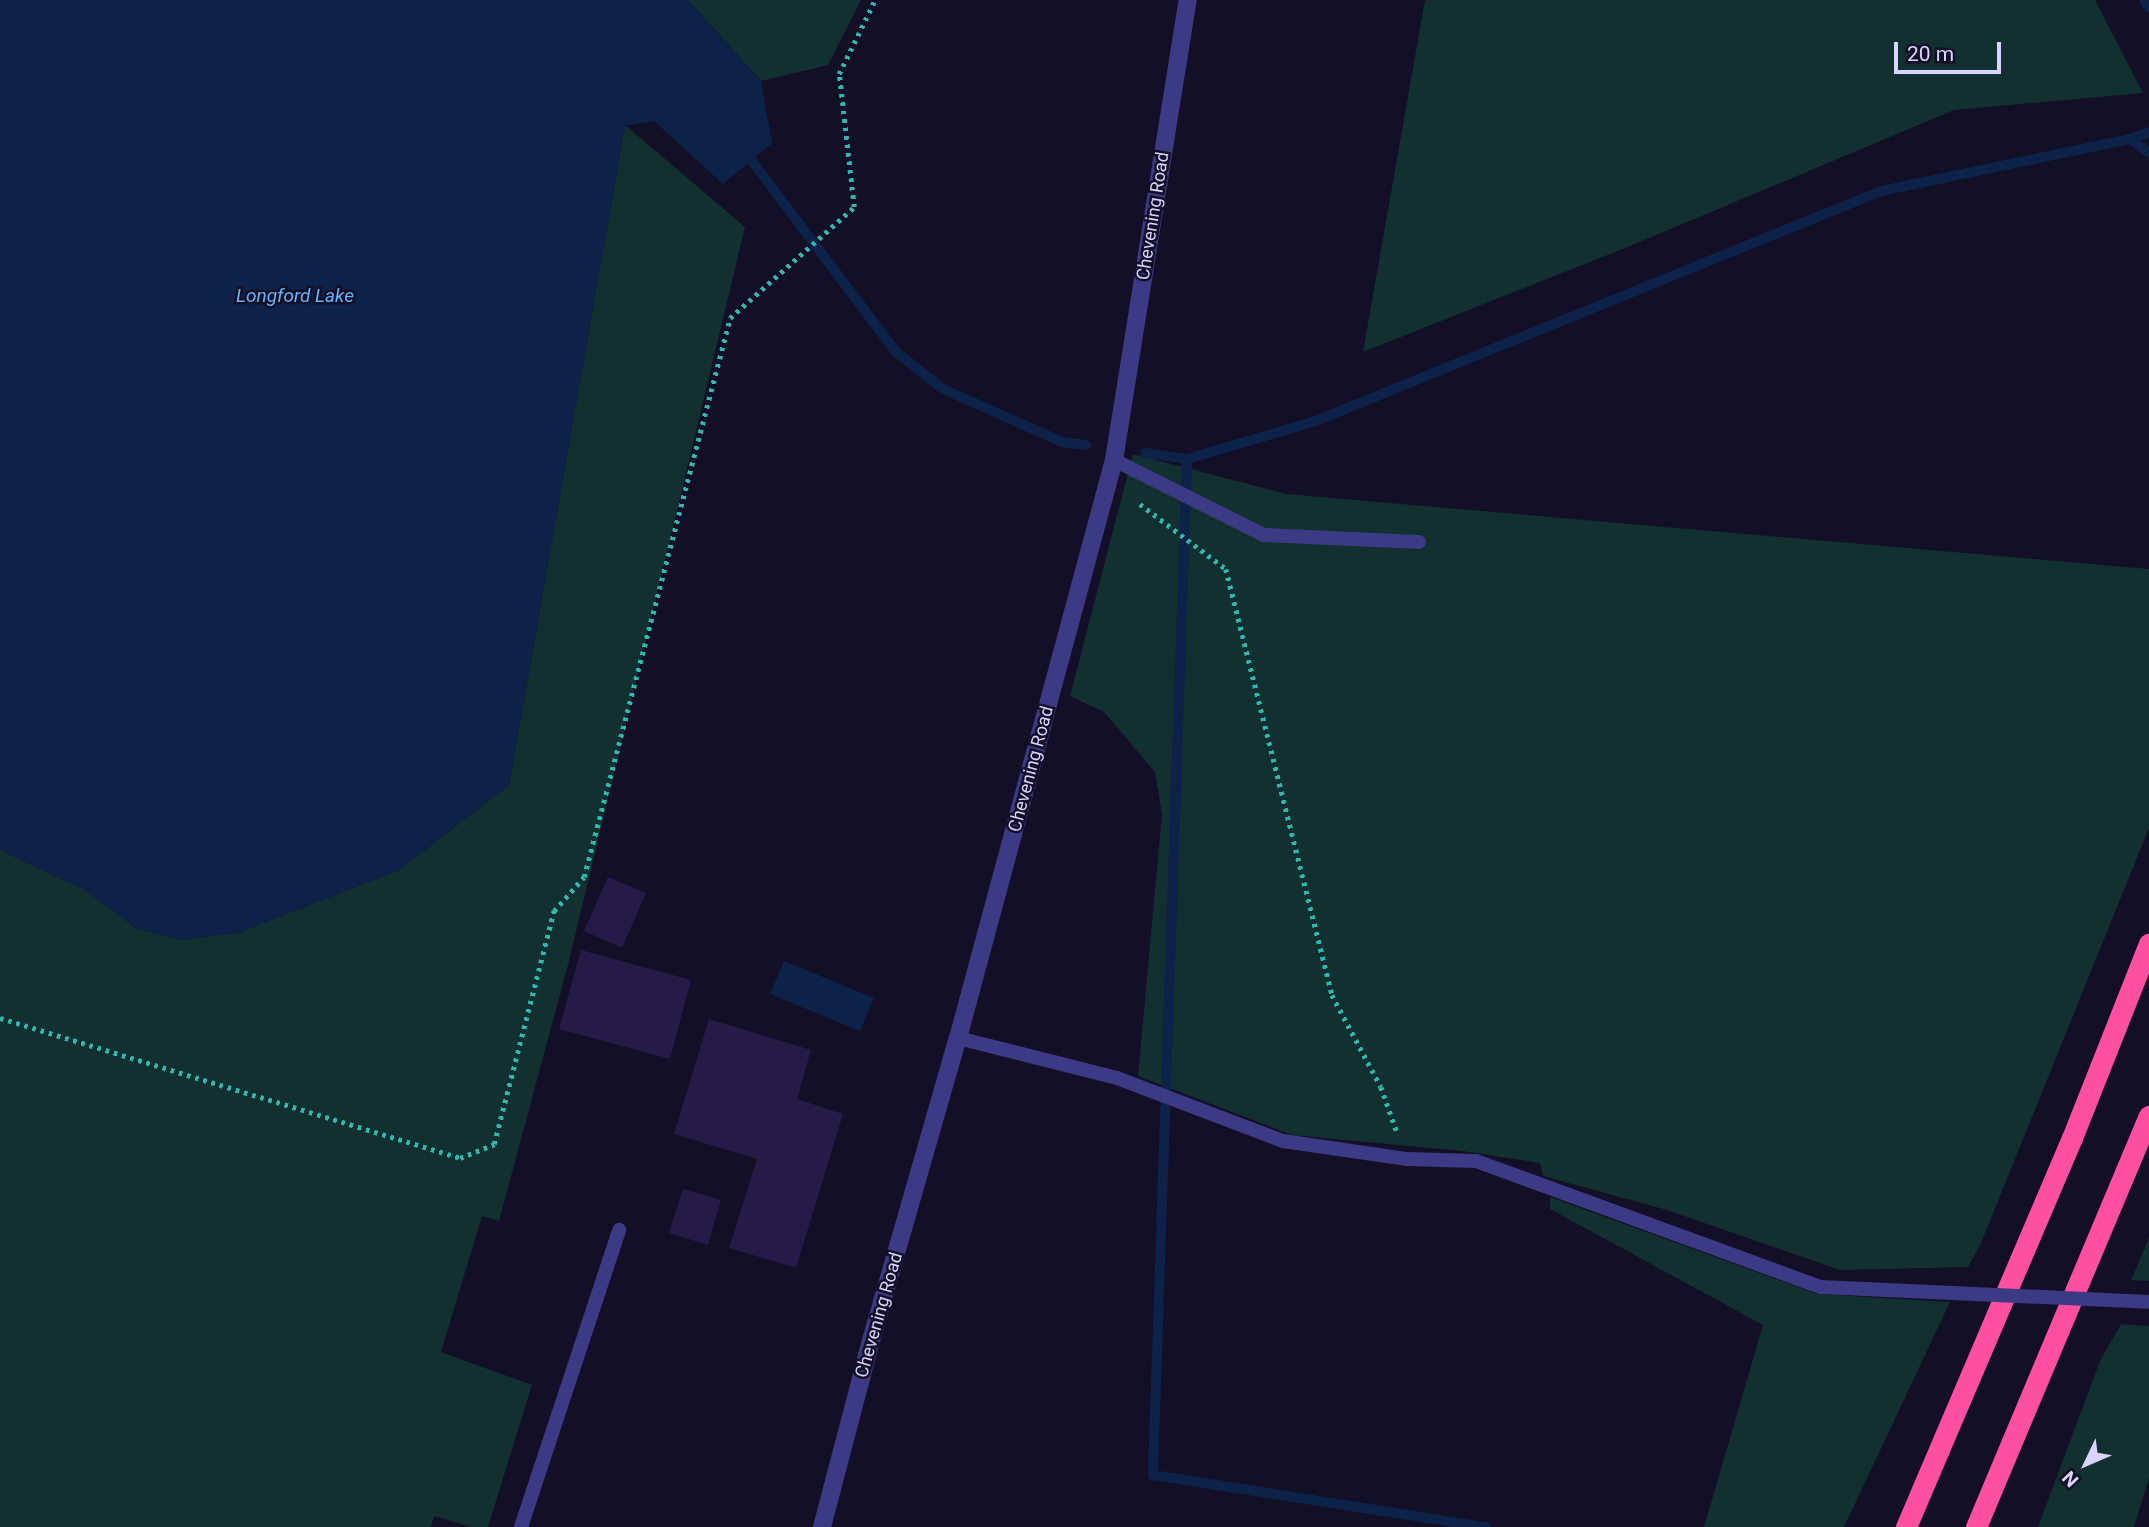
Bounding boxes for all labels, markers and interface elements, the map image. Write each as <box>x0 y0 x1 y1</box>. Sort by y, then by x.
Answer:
scale bar <box>1897 28 2004 72</box>
text: 20 m <box>1907 42 1954 66</box>
street label: Chevening Road <box>1132 150 1174 282</box>
water label: Longford Lake <box>236 285 354 307</box>
street label: Chevening Road <box>1004 704 1058 834</box>
street label: Chevening Road <box>851 1250 907 1380</box>
north arrow <box>2051 1429 2121 1499</box>
text: N <box>2058 1466 2083 1492</box>

